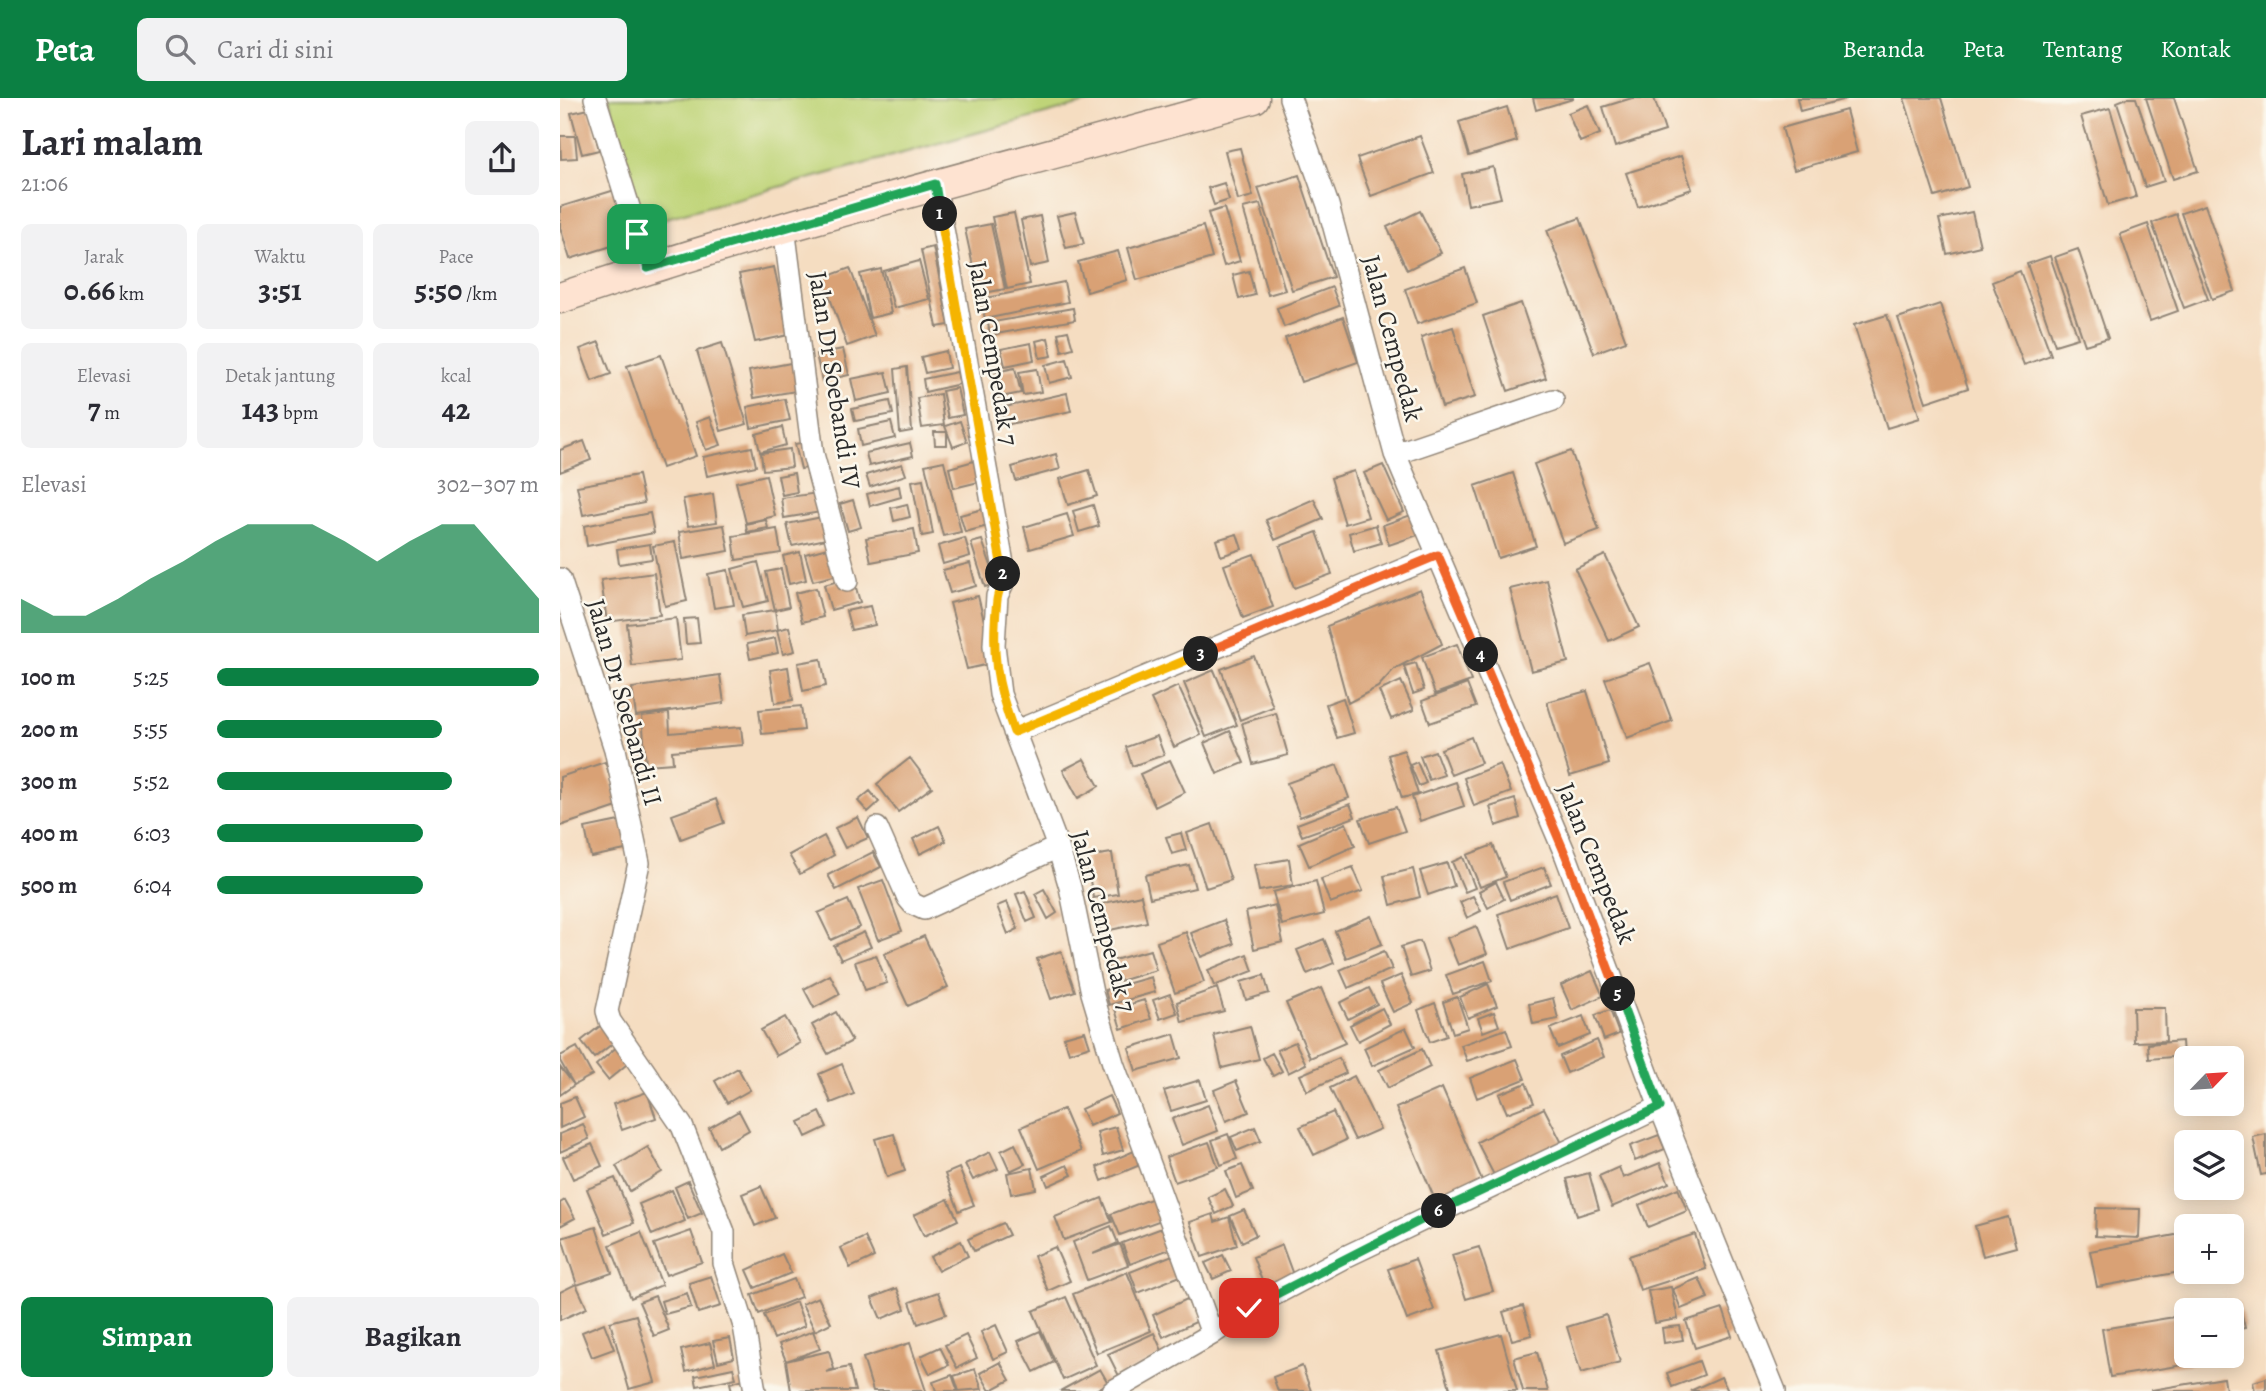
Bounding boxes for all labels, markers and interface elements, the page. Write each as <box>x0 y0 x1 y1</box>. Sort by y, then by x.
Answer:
search box <box>137 18 627 81</box>
text: Peta <box>35 27 95 72</box>
icon: search <box>161 30 199 68</box>
text: Cari di sini <box>217 32 334 67</box>
text: Beranda <box>1842 33 1925 65</box>
text: Peta <box>1963 33 2005 65</box>
text: Tentang <box>2043 33 2123 65</box>
text: Kontak <box>2161 33 2231 65</box>
text: Lari malam <box>21 116 203 168</box>
button: share <box>465 121 539 195</box>
text: 21:06 <box>21 168 68 199</box>
pin: 1 <box>922 197 958 232</box>
text: 1 <box>936 200 943 226</box>
pin <box>607 204 667 264</box>
icon: arrive <box>618 215 656 253</box>
text: Jarak <box>84 244 124 270</box>
text: Waktu <box>254 244 306 270</box>
text: Pace <box>438 244 474 270</box>
street label: Jalan Cempedak <box>1353 251 1432 425</box>
street label: Jalan Cempedak 7 <box>960 258 1027 448</box>
street label: Jalan Dr Soebandi IV <box>800 269 869 492</box>
text: 0.66 <box>64 270 115 310</box>
text: 3:51 <box>258 270 302 310</box>
text: 5:50 <box>414 270 462 310</box>
text: km <box>115 281 144 307</box>
text: /km <box>462 281 498 307</box>
text: Elevasi <box>77 363 131 389</box>
text: Detak jantung <box>225 363 335 389</box>
text: kcal <box>441 363 471 389</box>
text: 7 <box>88 389 101 429</box>
text: 143 <box>241 389 279 429</box>
text: 42 <box>442 389 470 429</box>
text: m <box>101 400 120 426</box>
text: bpm <box>279 400 319 426</box>
text: Elevasi <box>21 469 87 500</box>
text: 302–307 m <box>437 469 539 500</box>
pin: 2 <box>986 556 1020 592</box>
text: 2 <box>998 560 1007 586</box>
street label: Jalan Dr Soebandi II <box>578 595 671 810</box>
pin: 3 <box>1184 636 1218 672</box>
pin: 4 <box>1464 638 1499 672</box>
text: 3 <box>1196 640 1205 666</box>
text: 4 <box>1476 641 1485 667</box>
text: 100 m <box>21 662 76 693</box>
text: 5:25 <box>133 662 169 693</box>
text: 200 m <box>21 714 79 745</box>
text: 5:55 <box>133 714 168 745</box>
text: 300 m <box>21 766 77 797</box>
text: 5:52 <box>133 766 169 797</box>
street label: Jalan Cempedak <box>1548 777 1645 949</box>
text: 400 m <box>21 818 78 849</box>
text: 6:03 <box>133 818 171 849</box>
street label: Jalan Cempedak 7 <box>1062 826 1145 1016</box>
text: 500 m <box>21 870 77 901</box>
text: 6:04 <box>133 870 172 901</box>
pin: 5 <box>1600 976 1636 1012</box>
text: 5 <box>1613 980 1622 1006</box>
north arrow <box>2174 1046 2244 1116</box>
map controls <box>2174 1046 2244 1368</box>
button: layers <box>2174 1130 2244 1200</box>
pin: 6 <box>1422 1194 1456 1228</box>
text: 6 <box>1434 1197 1443 1223</box>
button: + <box>2174 1214 2244 1284</box>
pin <box>1219 1278 1279 1338</box>
icon: check <box>1230 1289 1268 1327</box>
button: Simpan <box>21 1297 273 1377</box>
button: Bagikan <box>287 1297 539 1377</box>
button: − <box>2174 1298 2244 1368</box>

